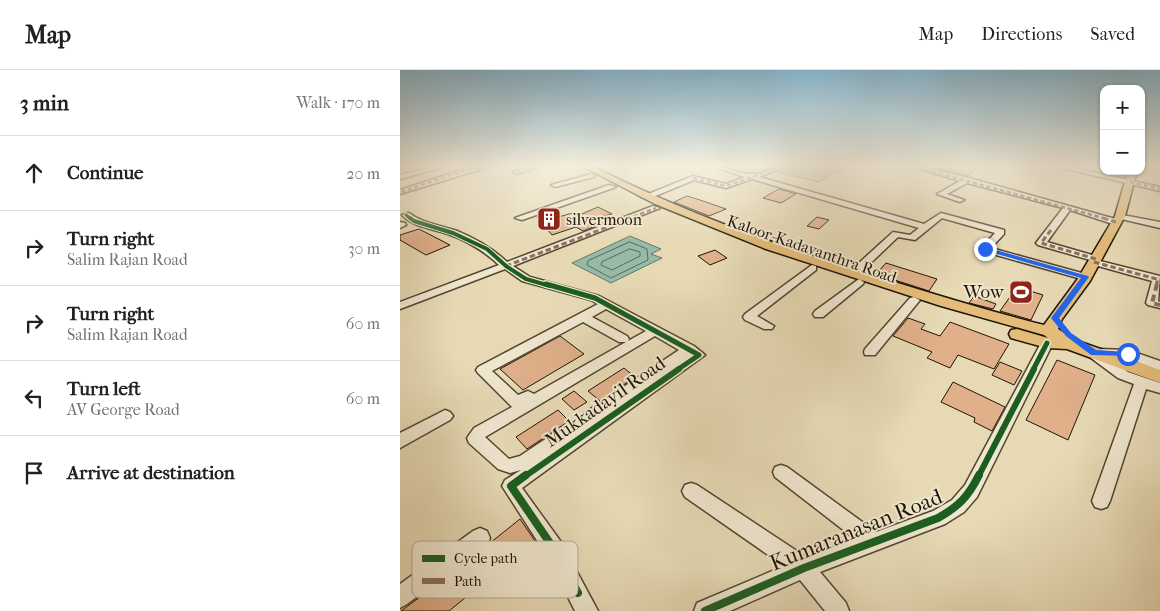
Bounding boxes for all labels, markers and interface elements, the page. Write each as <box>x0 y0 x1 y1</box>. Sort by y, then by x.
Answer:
text: Map <box>25 21 71 49</box>
text: Map <box>919 24 953 45</box>
text: Directions <box>981 24 1062 45</box>
text: Saved <box>1090 24 1135 45</box>
map controls <box>1100 85 1145 175</box>
button: + <box>1100 85 1145 130</box>
text: 3 min <box>20 91 69 115</box>
text: Walk · 170 m <box>296 93 380 112</box>
button: − <box>1100 130 1145 175</box>
icon: ahead <box>20 159 48 187</box>
text: Continue <box>67 162 143 184</box>
text: 20 m <box>346 164 380 183</box>
building icon: silvermoon <box>536 206 562 232</box>
place label: silvermoon <box>566 210 643 229</box>
street label: Kaloor-Kadavanthra Road <box>725 211 900 287</box>
text: Turn right <box>67 228 154 250</box>
icon: right <box>20 234 48 262</box>
route end <box>974 238 997 261</box>
text: 30 m <box>348 239 380 258</box>
text: Salim Rajan Road <box>67 250 188 269</box>
sports icon: Wow <box>1008 279 1034 305</box>
place label: Wow <box>962 281 1005 303</box>
text: Turn right <box>67 303 154 325</box>
icon: right <box>20 309 48 337</box>
text: 60 m <box>346 314 380 333</box>
text: Salim Rajan Road <box>67 325 188 344</box>
route start <box>1117 343 1140 366</box>
street label: Mukkadayil Road <box>540 352 670 452</box>
text: Turn left <box>67 378 141 400</box>
icon: left <box>20 384 48 412</box>
text: 60 m <box>346 389 380 408</box>
text: AV George Road <box>67 400 180 419</box>
icon: arrive <box>20 459 48 487</box>
text: Arrive at destination <box>67 462 235 484</box>
street label: Kumaranasan Road <box>766 483 947 576</box>
legend <box>412 541 578 598</box>
text: Cycle path <box>454 550 518 567</box>
text: Path <box>454 573 482 590</box>

